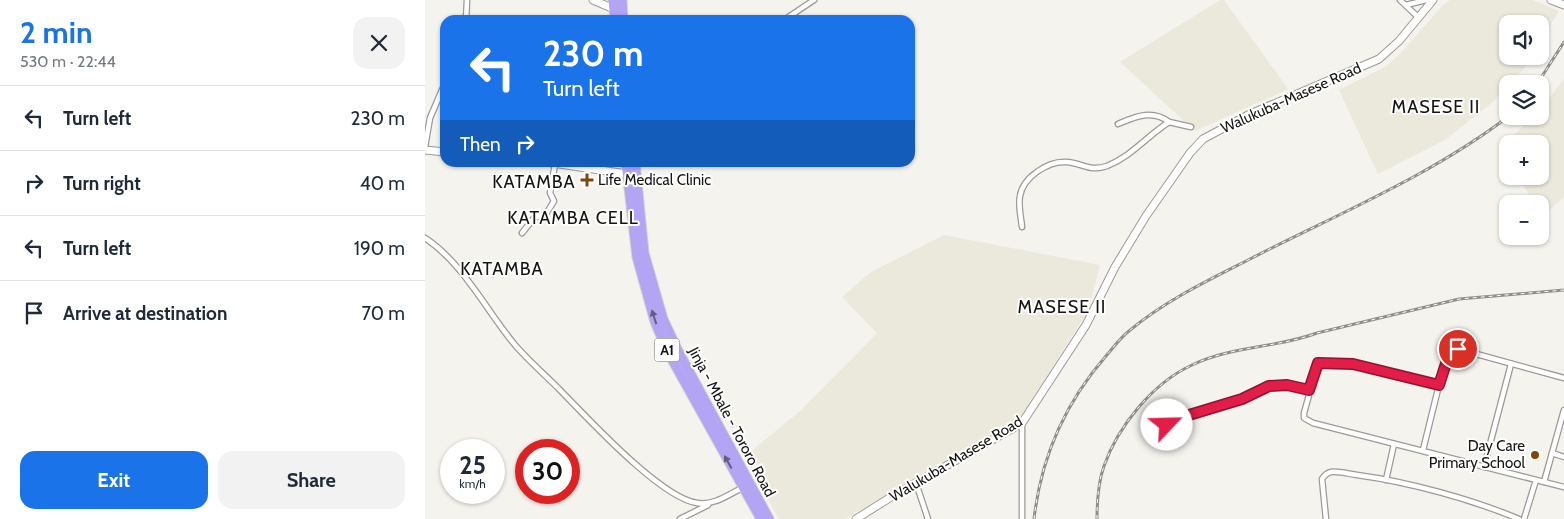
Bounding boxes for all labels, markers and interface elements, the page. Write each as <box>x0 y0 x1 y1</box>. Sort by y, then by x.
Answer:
text: 2 min <box>20 14 92 51</box>
map controls <box>1499 15 1549 245</box>
button: sound <box>1499 15 1549 65</box>
button: close <box>353 17 405 69</box>
text: 230 m <box>543 32 643 75</box>
icon: left <box>460 35 525 100</box>
text: 530 m · 22:44 <box>20 52 116 71</box>
street label: Walukuba-Masese Road <box>1218 59 1364 137</box>
text: Turn left <box>543 75 620 102</box>
button: layers <box>1499 75 1549 125</box>
district label: MASESE II <box>1392 96 1480 118</box>
icon: left <box>20 104 48 132</box>
text: Turn left <box>63 107 131 130</box>
text: 230 m <box>351 107 405 130</box>
icon: right <box>511 130 539 158</box>
text: Then <box>460 133 501 156</box>
button: + <box>1499 135 1549 185</box>
icon: right <box>20 169 48 197</box>
district label: KATAMBA <box>492 171 576 193</box>
place label: Life Medical Clinic <box>598 171 711 189</box>
text: Turn right <box>63 172 141 195</box>
text: 40 m <box>360 172 405 195</box>
marker: Life Medical Clinic <box>580 173 594 187</box>
button: − <box>1499 195 1549 245</box>
district label: KATAMBA CELL <box>507 207 639 229</box>
icon: left <box>20 234 48 262</box>
text: Turn left <box>63 237 131 260</box>
text: 190 m <box>354 237 405 260</box>
district label: KATAMBA <box>460 258 544 280</box>
district label: MASESE II <box>1018 296 1106 318</box>
icon: arrive <box>20 299 48 327</box>
text: Arrive at destination <box>63 302 227 325</box>
text: 70 m <box>361 302 405 325</box>
one-way arrow <box>650 309 658 324</box>
pin <box>1437 328 1479 370</box>
icon: arrive <box>1444 335 1472 363</box>
road number: A1 <box>655 338 679 362</box>
street label: Jinja - Mbale - Tororo Road <box>684 343 779 500</box>
position arrow <box>1140 398 1192 450</box>
street label: Walukuba-Masese Road <box>886 412 1026 506</box>
place label: Day Care Primary School <box>1429 437 1525 472</box>
speed limit sign: 30 <box>515 439 580 504</box>
marker: Day Care Primary School <box>1529 449 1541 461</box>
text: 25 <box>459 450 486 480</box>
button: Exit <box>20 451 208 509</box>
button: Share <box>218 451 405 509</box>
one-way arrow <box>724 454 732 469</box>
text: km/h <box>459 476 486 491</box>

